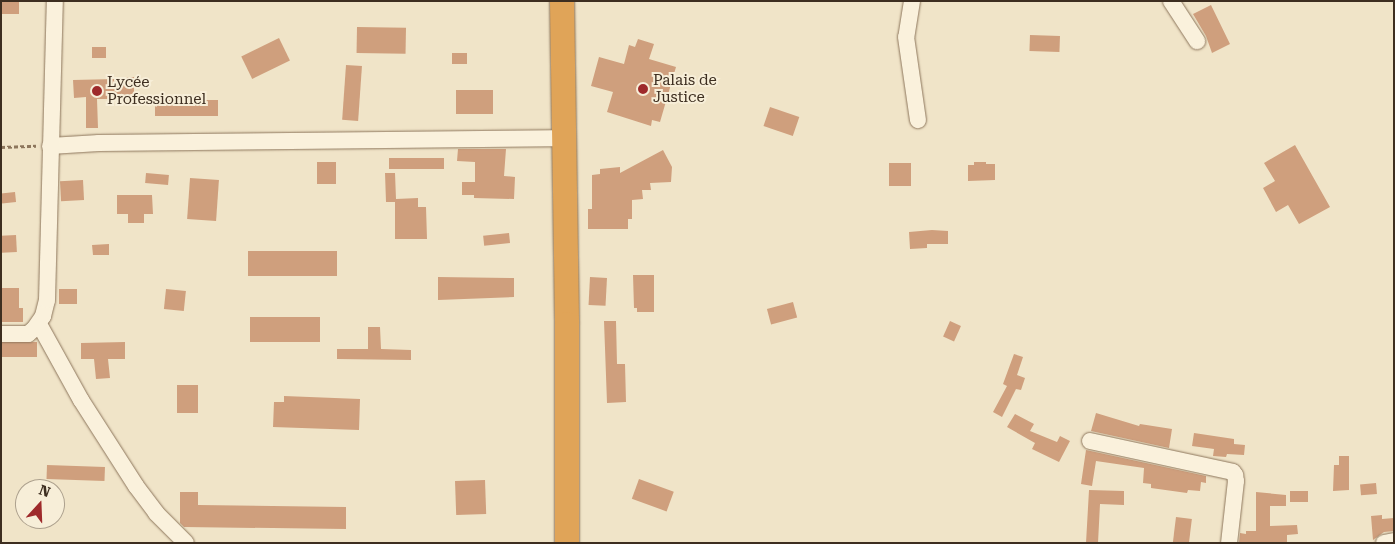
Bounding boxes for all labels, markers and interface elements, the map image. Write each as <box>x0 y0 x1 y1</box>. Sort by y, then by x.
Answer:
place label: Palais de Justice <box>653 71 717 106</box>
place label: Lycée Professionnel <box>107 73 206 108</box>
marker: Palais de Justice <box>637 83 649 95</box>
marker: Lycée Professionnel <box>91 85 103 97</box>
north arrow <box>15 479 65 529</box>
text: N <box>37 481 53 500</box>

